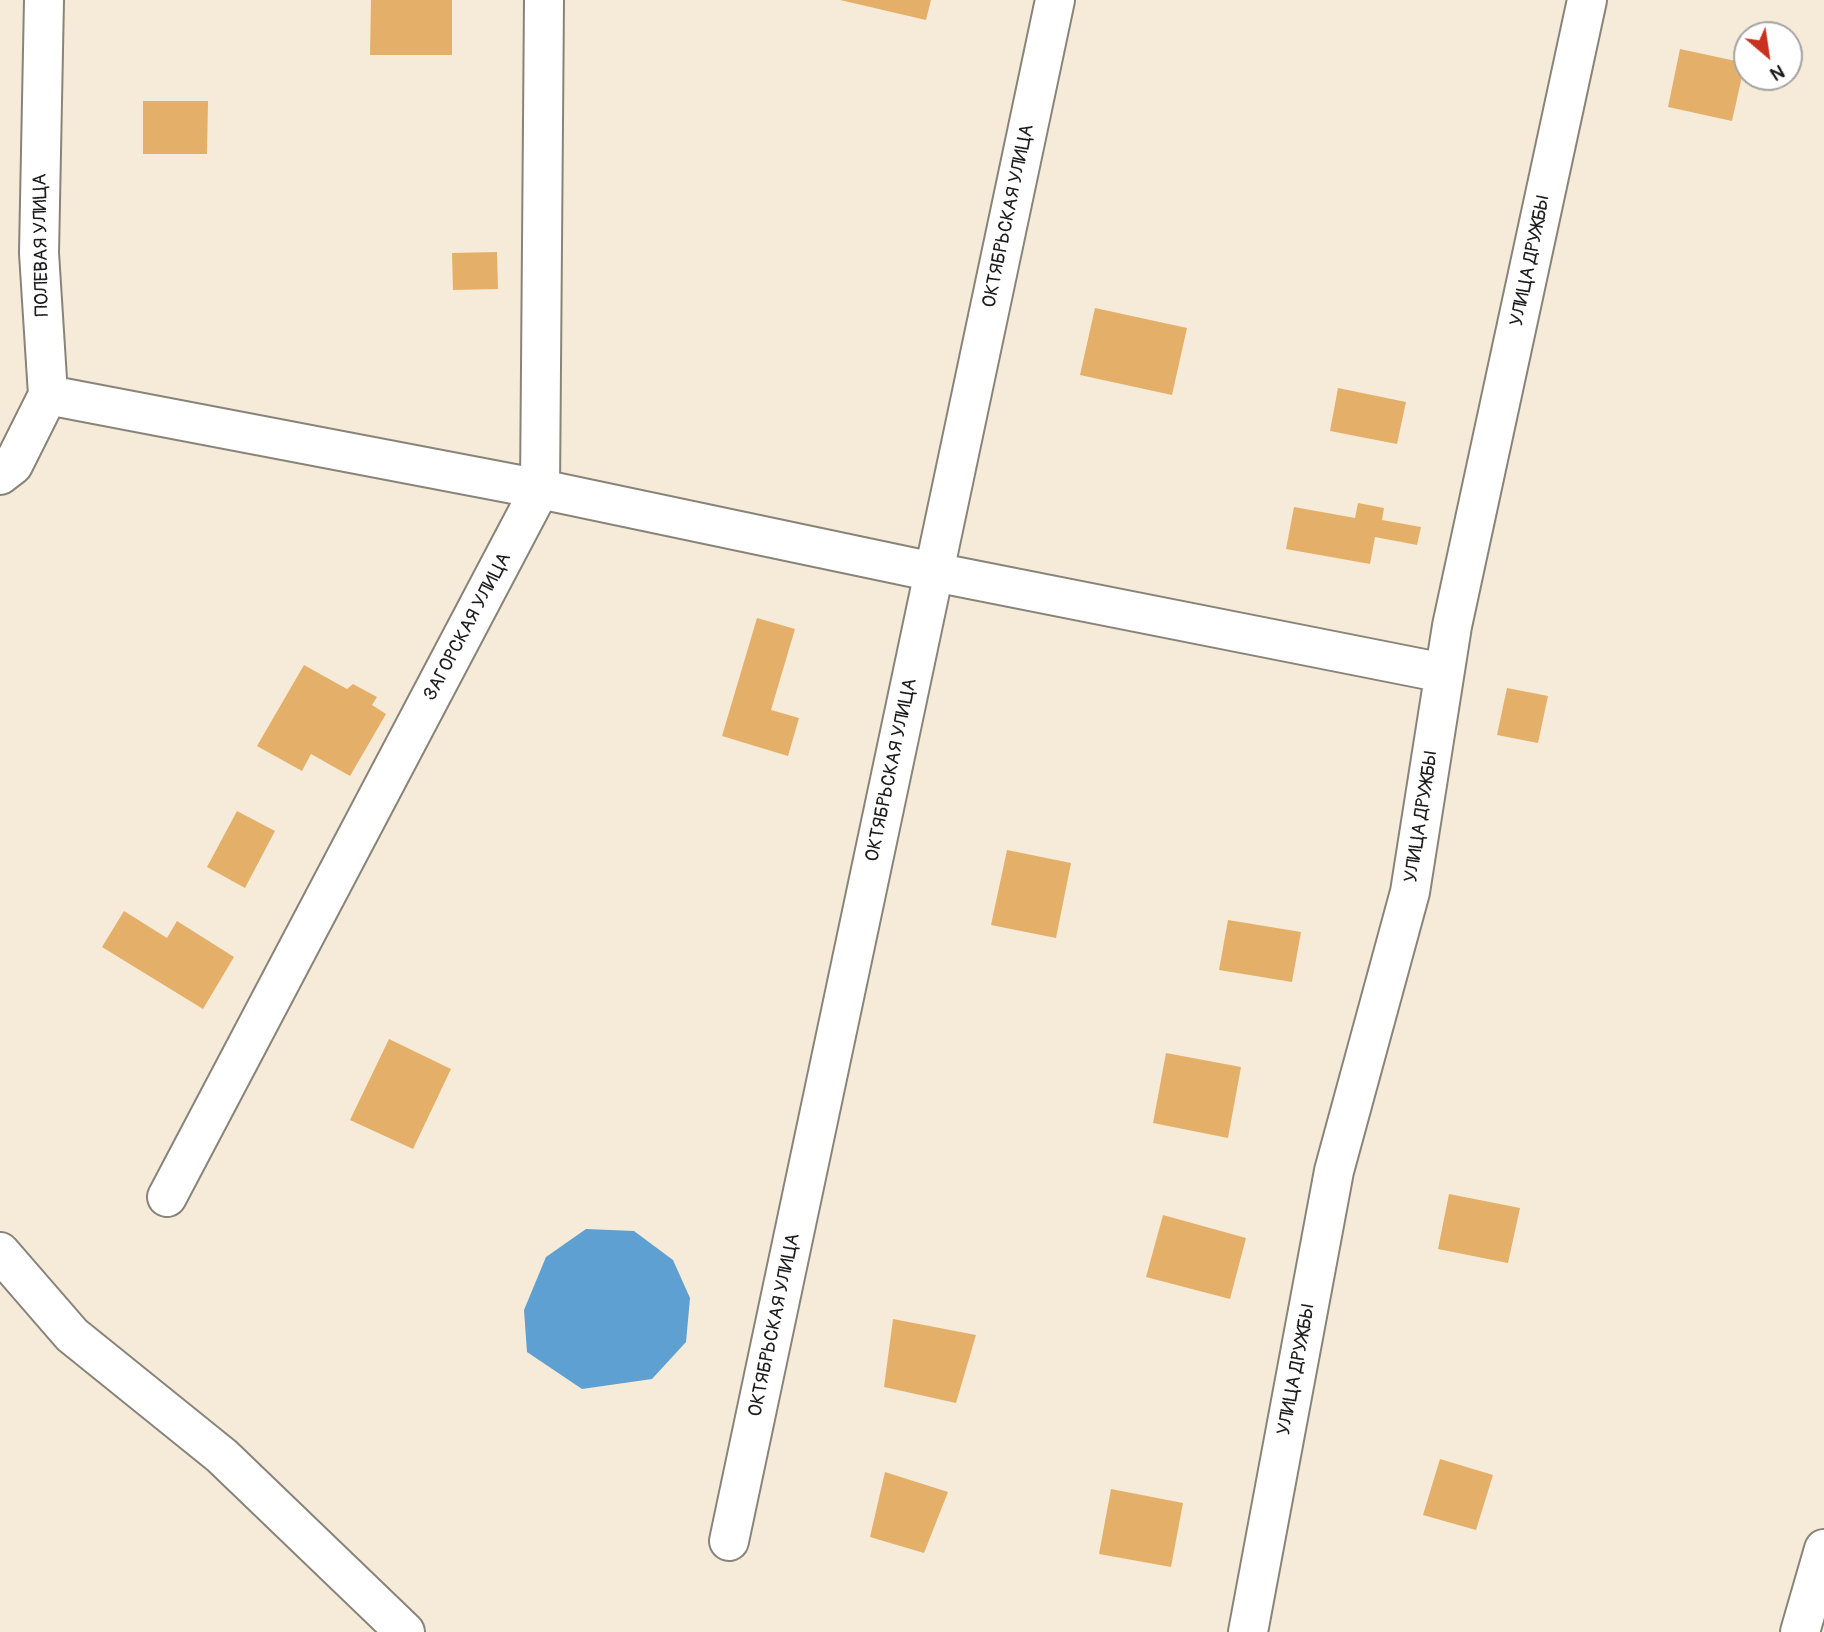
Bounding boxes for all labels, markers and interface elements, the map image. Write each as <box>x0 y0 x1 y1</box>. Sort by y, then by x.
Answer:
north arrow <box>1733 21 1803 91</box>
text: N <box>1766 59 1789 86</box>
street label: ОКТЯБРЬСКАЯ УЛИЦА <box>978 122 1040 310</box>
street label: ПОЛЕВАЯ УЛИЦА <box>29 173 55 317</box>
street label: УЛИЦА ДРУЖБЫ <box>1506 194 1556 328</box>
street label: ЗАГОРСКАЯ УЛИЦА <box>419 549 517 705</box>
street label: ОКТЯБРЬСКАЯ УЛИЦА <box>861 676 923 864</box>
street label: УЛИЦА ДРУЖБЫ <box>1400 750 1444 884</box>
street label: ОКТЯБРЬСКАЯ УЛИЦА <box>744 1231 806 1419</box>
street label: УЛИЦА ДРУЖБЫ <box>1273 1303 1321 1437</box>

